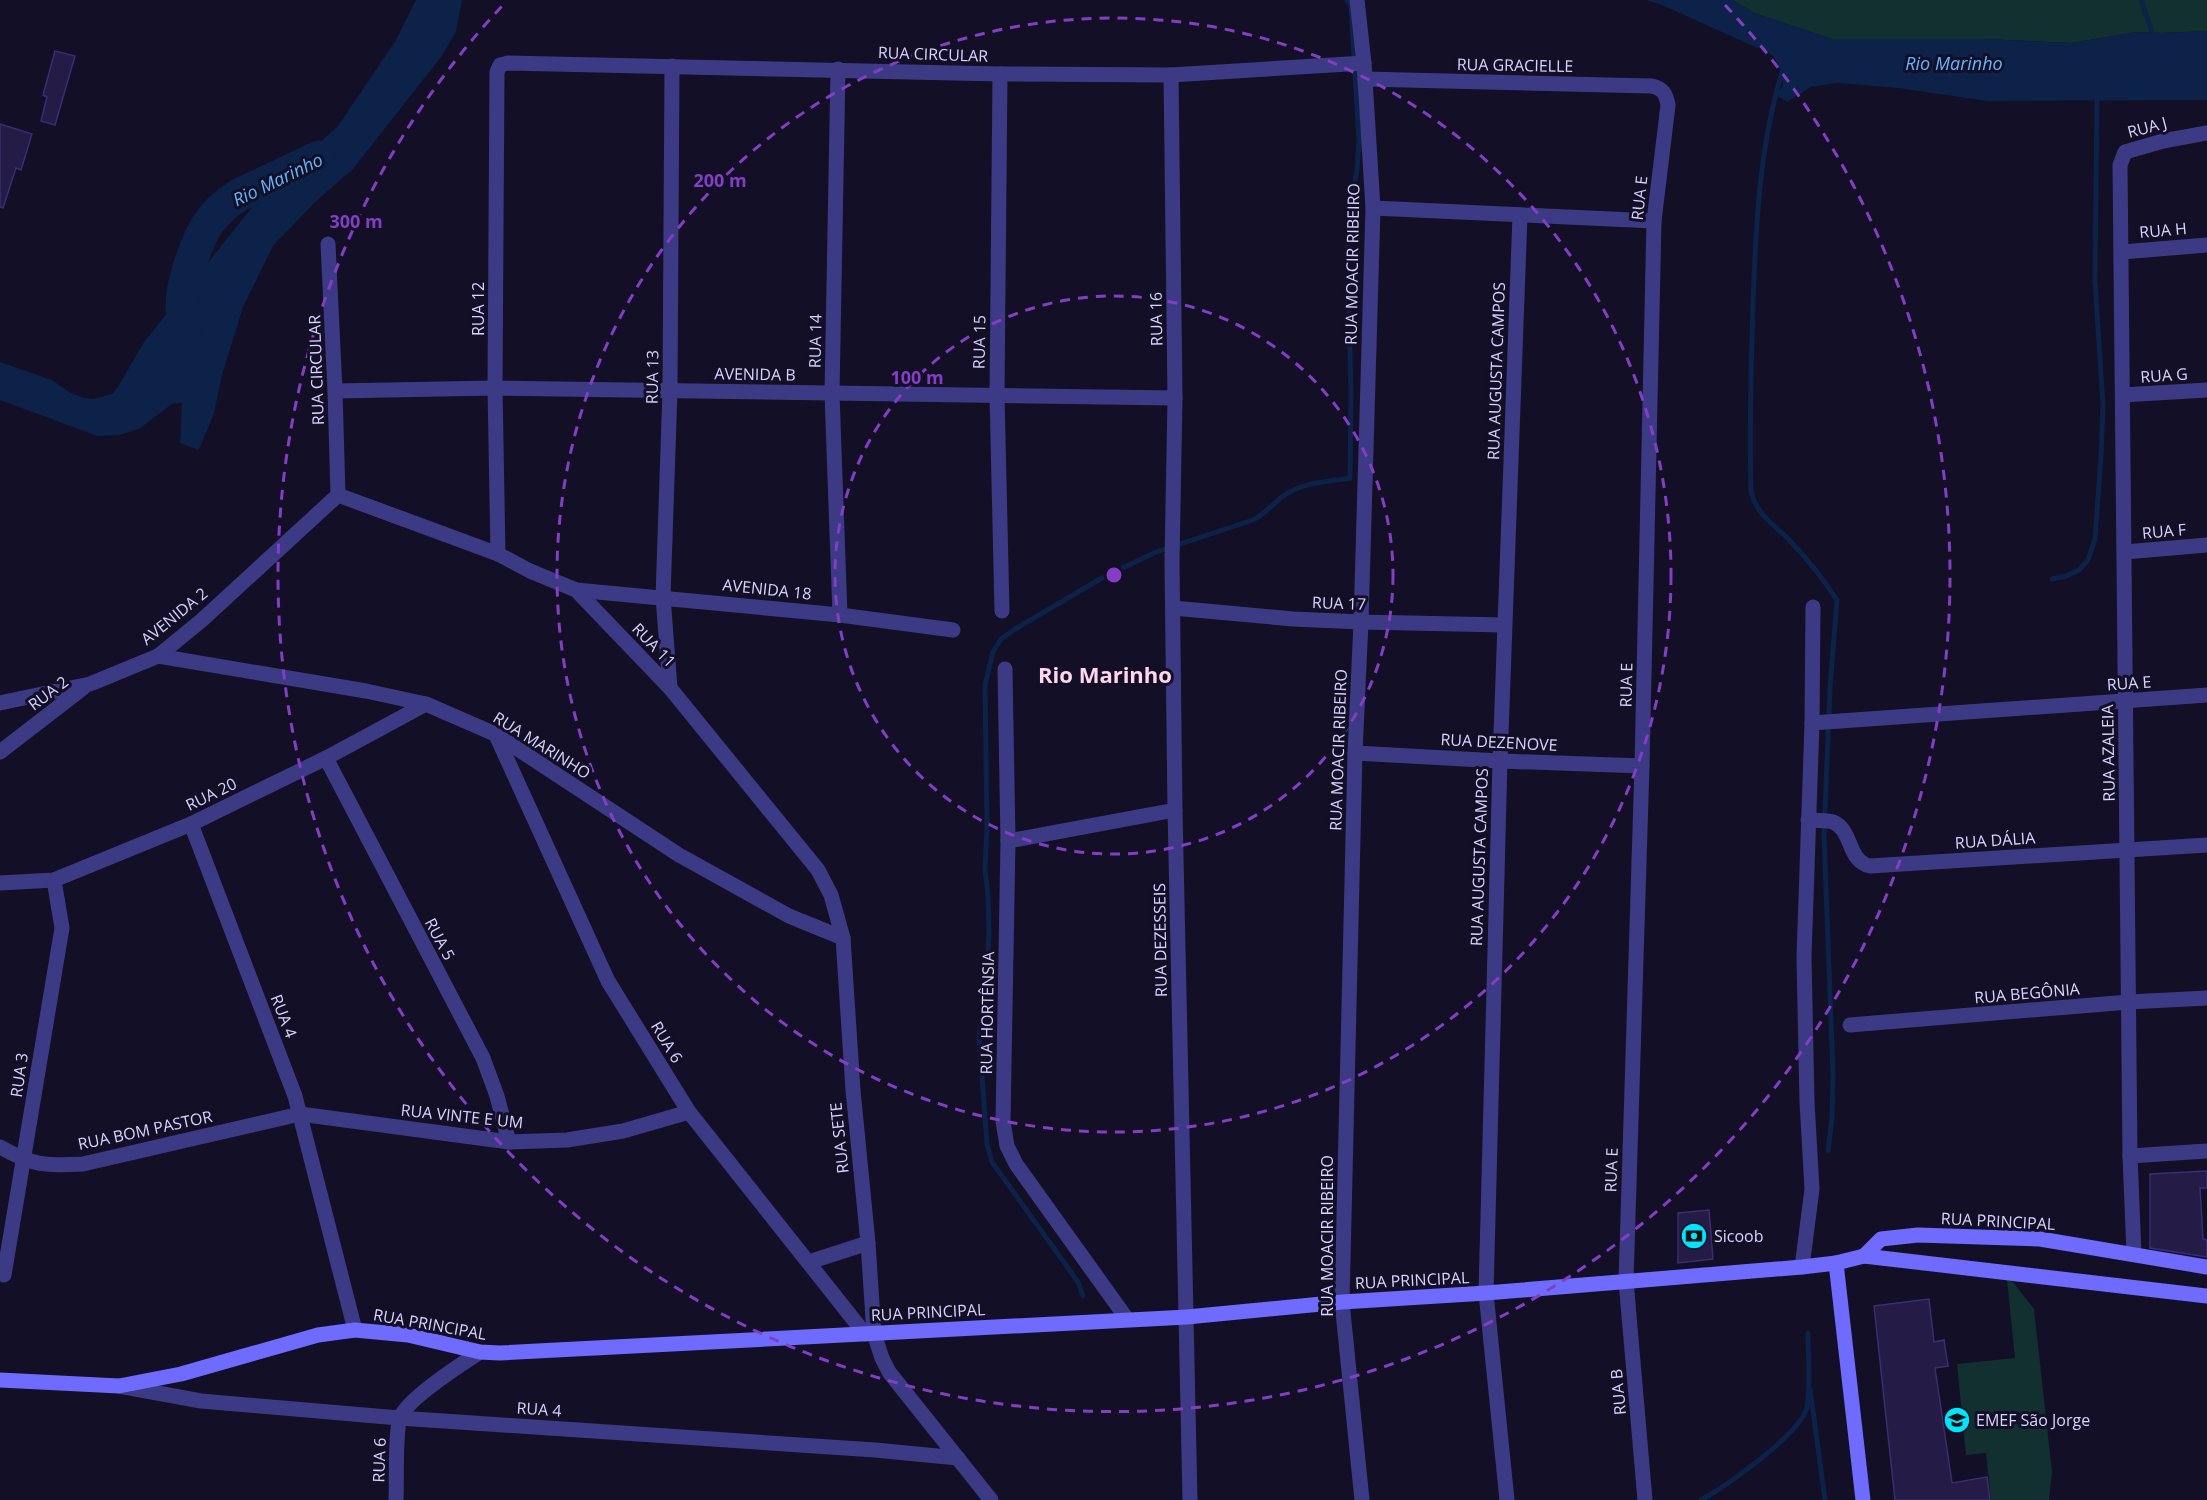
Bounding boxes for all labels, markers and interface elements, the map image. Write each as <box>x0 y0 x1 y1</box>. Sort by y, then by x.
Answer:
street label: RUA CIRCULAR <box>877 41 989 67</box>
water label: Rio Marinho <box>1905 51 2003 75</box>
street label: RUA GRACIELLE <box>1457 53 1573 77</box>
street label: RUA J <box>2125 111 2169 143</box>
water label: Rio Marinho <box>229 147 327 211</box>
text: 200 m <box>693 168 747 192</box>
street label: RUA E <box>1626 175 1652 221</box>
street label: RUA MOACIR RIBEIRO <box>1340 183 1364 345</box>
text: 300 m <box>329 209 383 233</box>
street label: RUA H <box>2138 217 2188 243</box>
street label: RUA AUGUSTA CAMPOS <box>1482 281 1510 460</box>
street label: RUA 12 <box>467 282 489 336</box>
street label: RUA 16 <box>1145 292 1167 346</box>
street label: RUA CIRCULAR <box>303 314 329 426</box>
street label: RUA 14 <box>804 314 826 368</box>
street label: RUA 15 <box>968 315 990 369</box>
street label: RUA 13 <box>641 350 663 404</box>
street label: AVENIDA B <box>714 362 796 386</box>
street label: RUA G <box>2140 362 2188 388</box>
text: 100 m <box>890 365 944 389</box>
street label: RUA F <box>2141 518 2187 544</box>
centre of rings <box>1104 565 1124 585</box>
street label: AVENIDA 18 <box>721 573 813 605</box>
street label: AVENIDA 2 <box>136 582 212 650</box>
street label: RUA 17 <box>1312 591 1366 615</box>
street label: RUA 11 <box>627 618 681 672</box>
district label: Rio Marinho <box>1038 659 1172 689</box>
street label: RUA E <box>1615 662 1637 708</box>
street label: RUA MOACIR RIBEIRO <box>1324 669 1352 831</box>
street label: RUA E <box>2106 670 2152 696</box>
street label: RUA 2 <box>23 671 73 715</box>
street label: RUA AZALEIA <box>2096 703 2120 802</box>
street label: RUA MARINHO <box>489 706 595 784</box>
street label: RUA DEZENOVE <box>1440 728 1558 756</box>
street label: RUA AUGUSTA CAMPOS <box>1465 767 1493 946</box>
street label: RUA 20 <box>182 772 240 816</box>
street label: RUA DÁLIA <box>1954 826 2037 854</box>
street label: RUA DEZESSEIS <box>1148 883 1172 997</box>
street label: RUA 5 <box>420 914 460 964</box>
street label: RUA HORTÊNSIA <box>975 950 999 1075</box>
street label: RUA BEGÔNIA <box>1973 977 2082 1009</box>
street label: RUA 4 <box>266 991 302 1041</box>
street label: RUA 6 <box>646 1017 688 1067</box>
street label: RUA 3 <box>5 1051 33 1099</box>
street label: RUA VINTE E UM <box>400 1099 524 1133</box>
street label: RUA SETE <box>824 1101 854 1175</box>
street label: RUA BOM PASTOR <box>76 1105 214 1155</box>
street label: RUA E <box>1599 1147 1623 1193</box>
street label: RUA MOACIR RIBEIRO <box>1316 1155 1338 1317</box>
street label: RUA PRINCIPAL <box>1940 1207 2056 1235</box>
bank icon: Sicoob <box>1679 1221 1709 1251</box>
place label: Sicoob <box>1714 1225 1764 1247</box>
street label: RUA PRINCIPAL <box>1354 1266 1470 1294</box>
street label: RUA PRINCIPAL <box>870 1298 986 1326</box>
street label: RUA PRINCIPAL <box>372 1303 488 1345</box>
street label: RUA B <box>1605 1368 1631 1416</box>
street label: RUA 4 <box>516 1396 562 1422</box>
school or university icon: EMEF São Jorge <box>1942 1405 1972 1435</box>
place label: EMEF São Jorge <box>1976 1409 2090 1431</box>
street label: RUA 6 <box>367 1437 391 1483</box>

